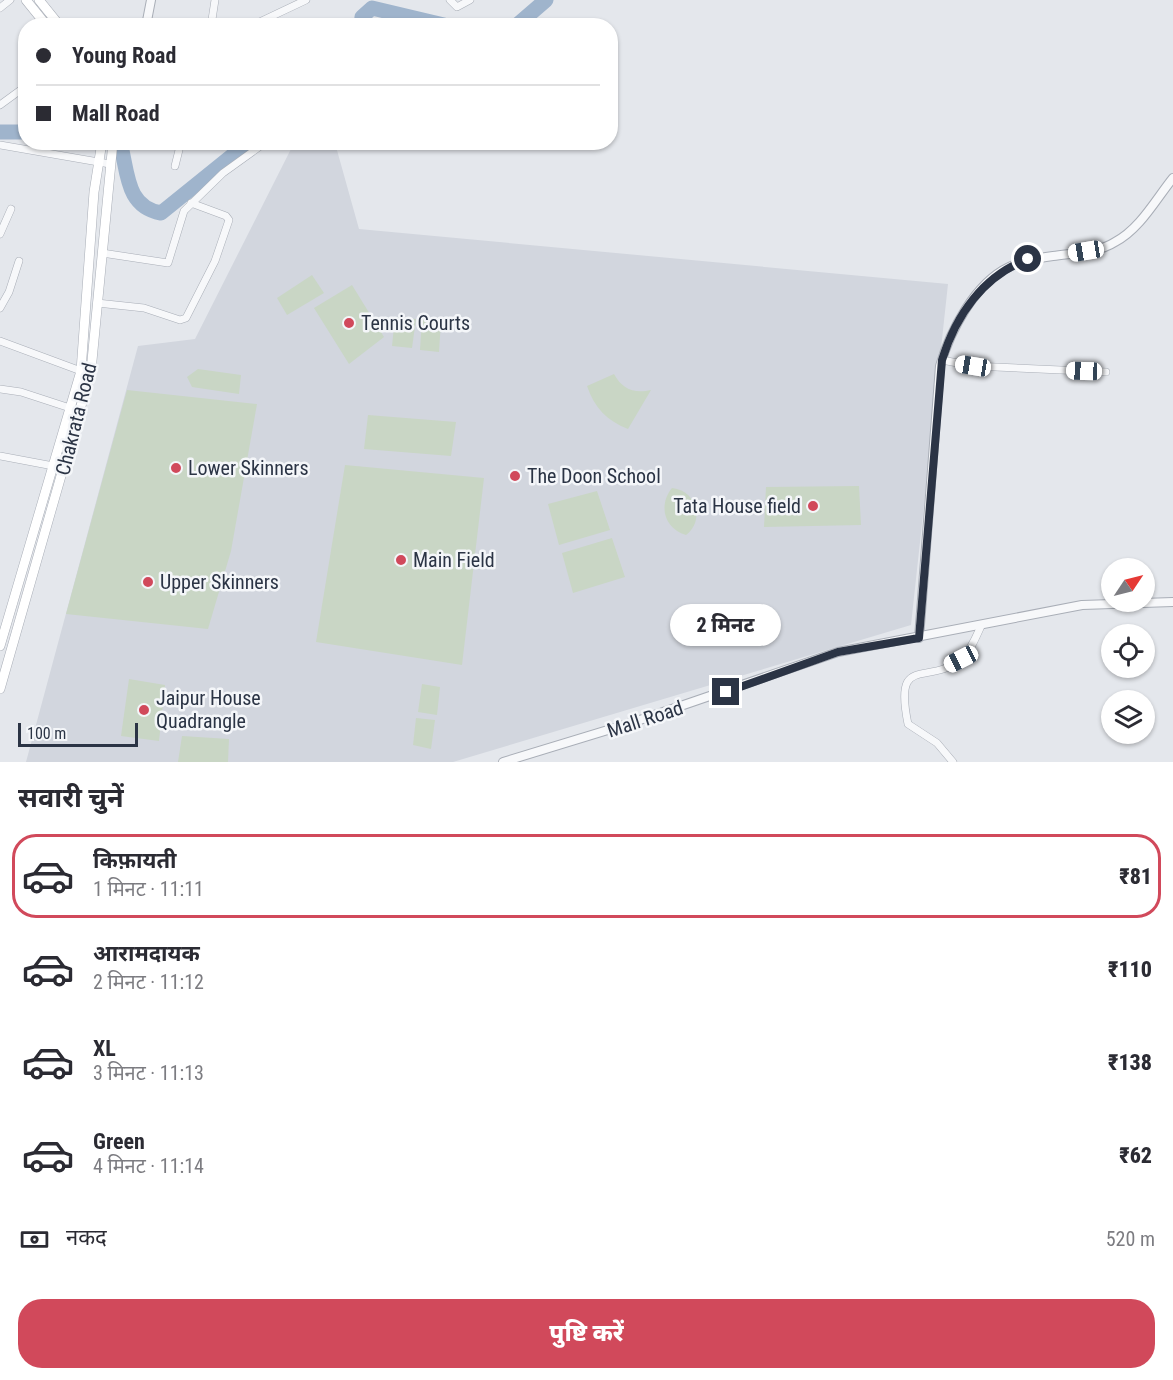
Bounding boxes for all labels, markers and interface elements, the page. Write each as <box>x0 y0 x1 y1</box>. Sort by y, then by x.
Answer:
text: Young Road <box>72 43 176 68</box>
text: Mall Road <box>72 101 160 126</box>
car <box>1067 239 1105 263</box>
route start <box>1014 245 1041 272</box>
place label: Tennis Courts <box>361 311 470 335</box>
marker: Tennis Courts <box>342 316 356 330</box>
car <box>954 354 992 378</box>
street label: Chakrata Road <box>50 360 102 478</box>
car <box>1066 361 1102 381</box>
place label: Lower Skinners <box>188 456 309 480</box>
marker: Lower Skinners <box>169 461 183 475</box>
place label: The Doon School <box>527 464 661 488</box>
marker: The Doon School <box>508 469 522 483</box>
place label: Tata House field <box>673 494 801 518</box>
marker: Tata House field <box>806 499 820 513</box>
place label: Main Field <box>413 548 495 572</box>
marker: Main Field <box>394 553 408 567</box>
north arrow <box>1101 558 1155 612</box>
map controls <box>1101 558 1155 744</box>
place label: Upper Skinners <box>160 570 279 594</box>
marker: Upper Skinners <box>141 575 155 589</box>
callout: 2 मिनट <box>670 605 782 647</box>
text: 2 मिनट <box>697 613 754 637</box>
button: locate <box>1101 624 1155 678</box>
car <box>941 643 981 675</box>
route end <box>712 678 739 705</box>
place label: Jaipur House Quadrangle <box>156 686 261 733</box>
button: layers <box>1101 690 1155 744</box>
street label: Mall Road <box>604 695 686 743</box>
marker: Jaipur House Quadrangle <box>137 703 151 717</box>
scale bar <box>18 720 138 748</box>
text: 100 m <box>27 724 66 743</box>
text: सवारी चुनें <box>18 782 124 814</box>
text: किफ़ायती <box>93 848 177 873</box>
icon: car <box>21 849 75 903</box>
text: ₹81 <box>1119 864 1152 889</box>
text: 1 मिनट · 11:11 <box>93 877 204 901</box>
text: आरामदायक <box>93 941 200 966</box>
icon: car <box>21 942 75 996</box>
text: ₹110 <box>1108 957 1152 982</box>
text: 2 मिनट · 11:12 <box>93 970 204 994</box>
icon: car <box>21 1035 75 1089</box>
text: XL <box>93 1036 116 1061</box>
text: ₹138 <box>1108 1050 1152 1075</box>
text: 3 मिनट · 11:13 <box>93 1061 204 1085</box>
icon: car <box>21 1128 75 1182</box>
text: Green <box>93 1129 145 1154</box>
text: ₹62 <box>1119 1143 1152 1168</box>
text: 4 मिनट · 11:14 <box>93 1154 204 1178</box>
icon: cash <box>18 1223 51 1256</box>
text: नकद <box>66 1225 107 1250</box>
text: 520 m <box>1106 1227 1155 1251</box>
button: पुष्टि करें <box>18 1299 1155 1368</box>

